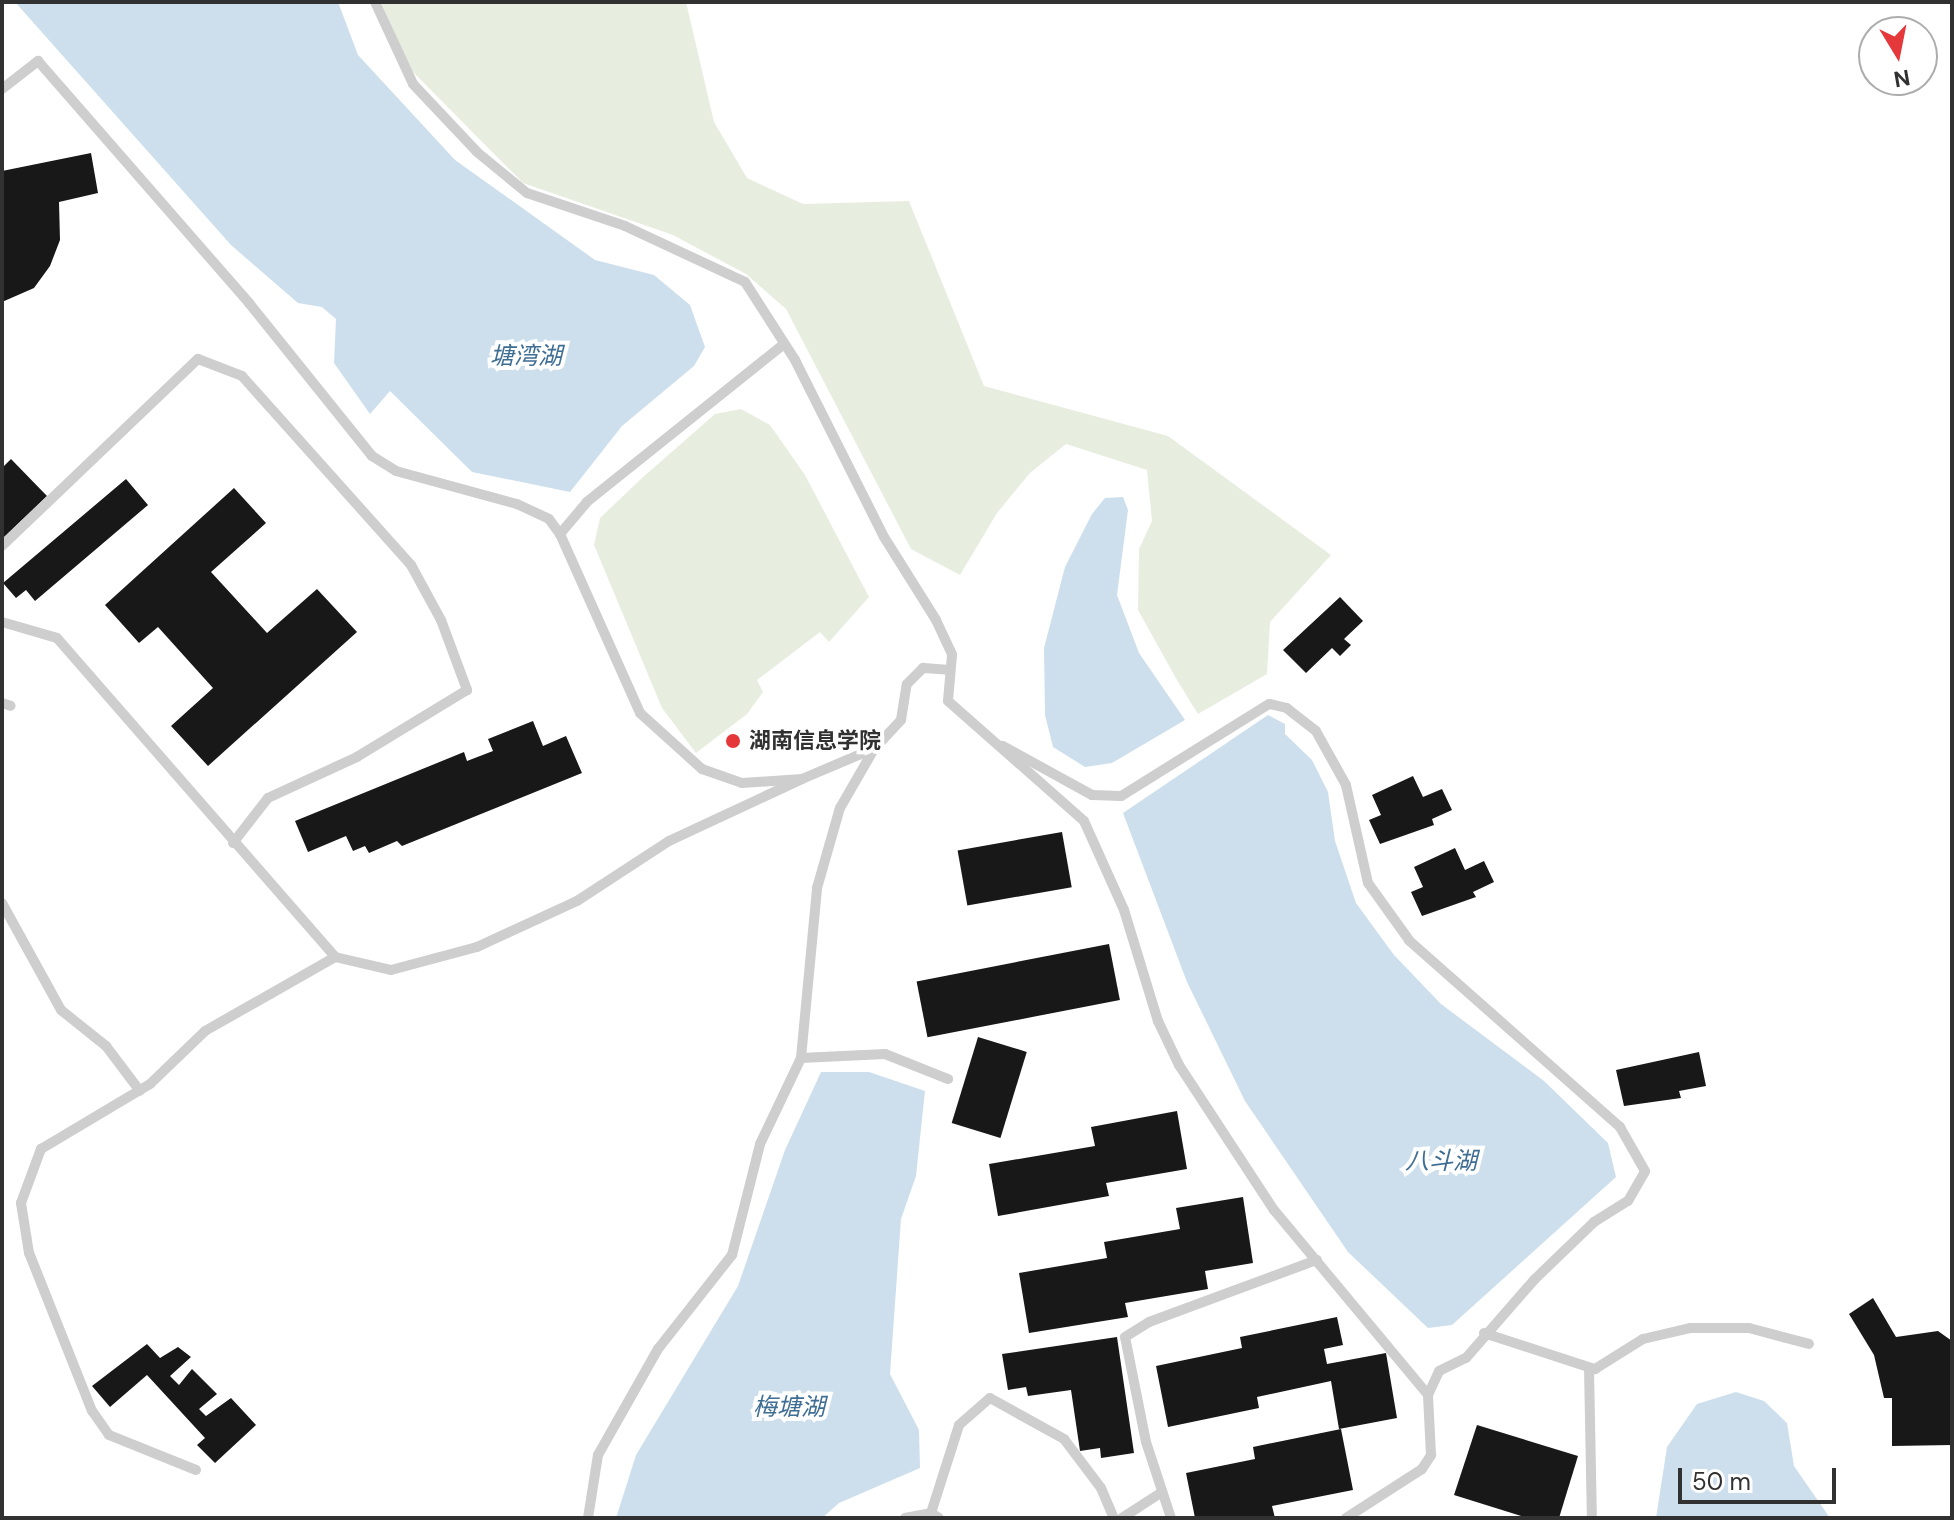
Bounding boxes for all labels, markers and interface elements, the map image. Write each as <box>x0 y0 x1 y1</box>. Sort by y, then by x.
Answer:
north arrow <box>1858 16 1938 96</box>
text: N <box>1891 62 1912 94</box>
water label: 塘湾湖 <box>490 342 562 370</box>
place label: 湖南信息学院 <box>749 728 881 754</box>
marker: 湖南信息学院 <box>724 732 742 750</box>
water label: 八斗湖 <box>1405 1147 1477 1175</box>
water label: 梅塘湖 <box>753 1393 825 1421</box>
scale bar <box>1682 1452 1840 1502</box>
text: 50 m <box>1692 1466 1751 1497</box>

